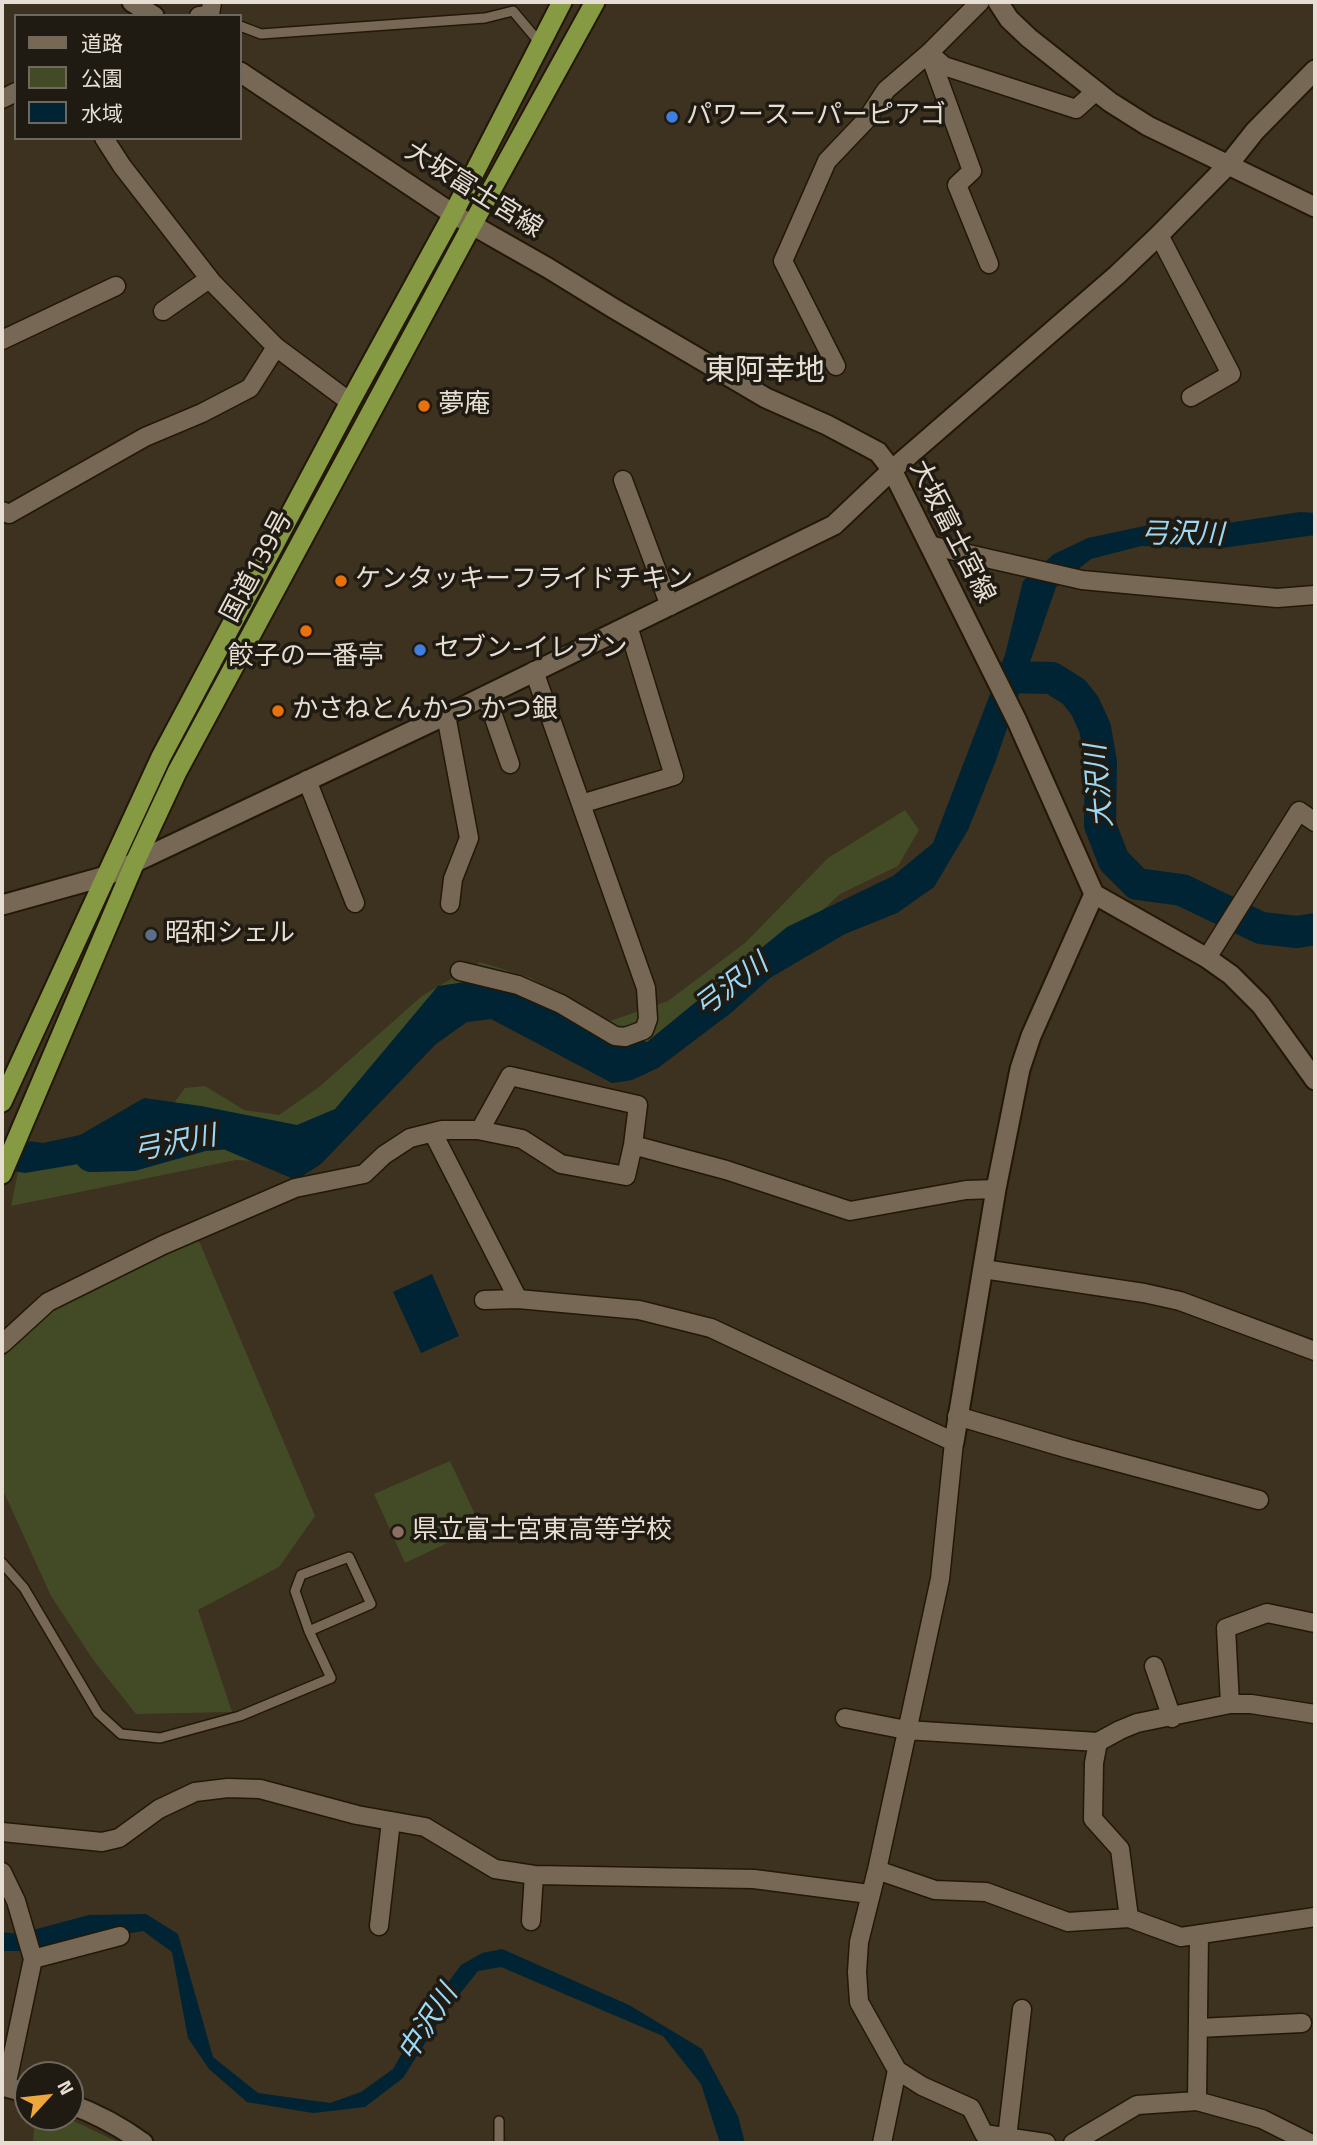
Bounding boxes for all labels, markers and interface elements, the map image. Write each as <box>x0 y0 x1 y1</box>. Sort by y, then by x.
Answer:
legend <box>14 14 242 140</box>
text: 道路 <box>81 27 123 59</box>
text: 公園 <box>81 62 123 94</box>
text: 水域 <box>81 97 123 129</box>
place label: パワースーパーピアゴ <box>686 101 946 133</box>
marker: パワースーパーピアゴ <box>664 109 680 125</box>
street label: 大坂富士宮線 <box>399 136 547 246</box>
district label: 東阿幸地 <box>705 355 825 391</box>
place label: 夢庵 <box>438 390 490 422</box>
marker: 夢庵 <box>416 398 432 414</box>
street label: 大坂富士宮線 <box>902 455 1000 609</box>
street label: 国道139号 <box>216 506 300 628</box>
water label: 弓沢川 <box>1140 518 1224 554</box>
place label: ケンタッキーフライドチキン <box>355 565 693 597</box>
marker: ケンタッキーフライドチキン <box>333 573 349 589</box>
marker: 餃子の一番亭 <box>298 623 314 639</box>
place label: セブン-イレブン <box>434 634 627 666</box>
place label: 餃子の一番亭 <box>228 642 384 674</box>
marker: セブン-イレブン <box>412 642 428 658</box>
place label: かさねとんかつ かつ銀 <box>292 695 558 727</box>
marker: かさねとんかつ かつ銀 <box>270 703 286 719</box>
water label: 大沢川 <box>1081 743 1121 829</box>
place label: 昭和シェル <box>165 919 295 951</box>
marker: 昭和シェル <box>143 927 159 943</box>
water label: 弓沢川 <box>688 948 776 1026</box>
water label: 弓沢川 <box>131 1120 219 1170</box>
place label: 県立富士宮東高等学校 <box>412 1516 672 1548</box>
marker: 県立富士宮東高等学校 <box>390 1524 406 1540</box>
water label: 中沢川 <box>392 1980 466 2068</box>
north arrow <box>14 2061 84 2131</box>
text: N <box>50 2075 82 2100</box>

